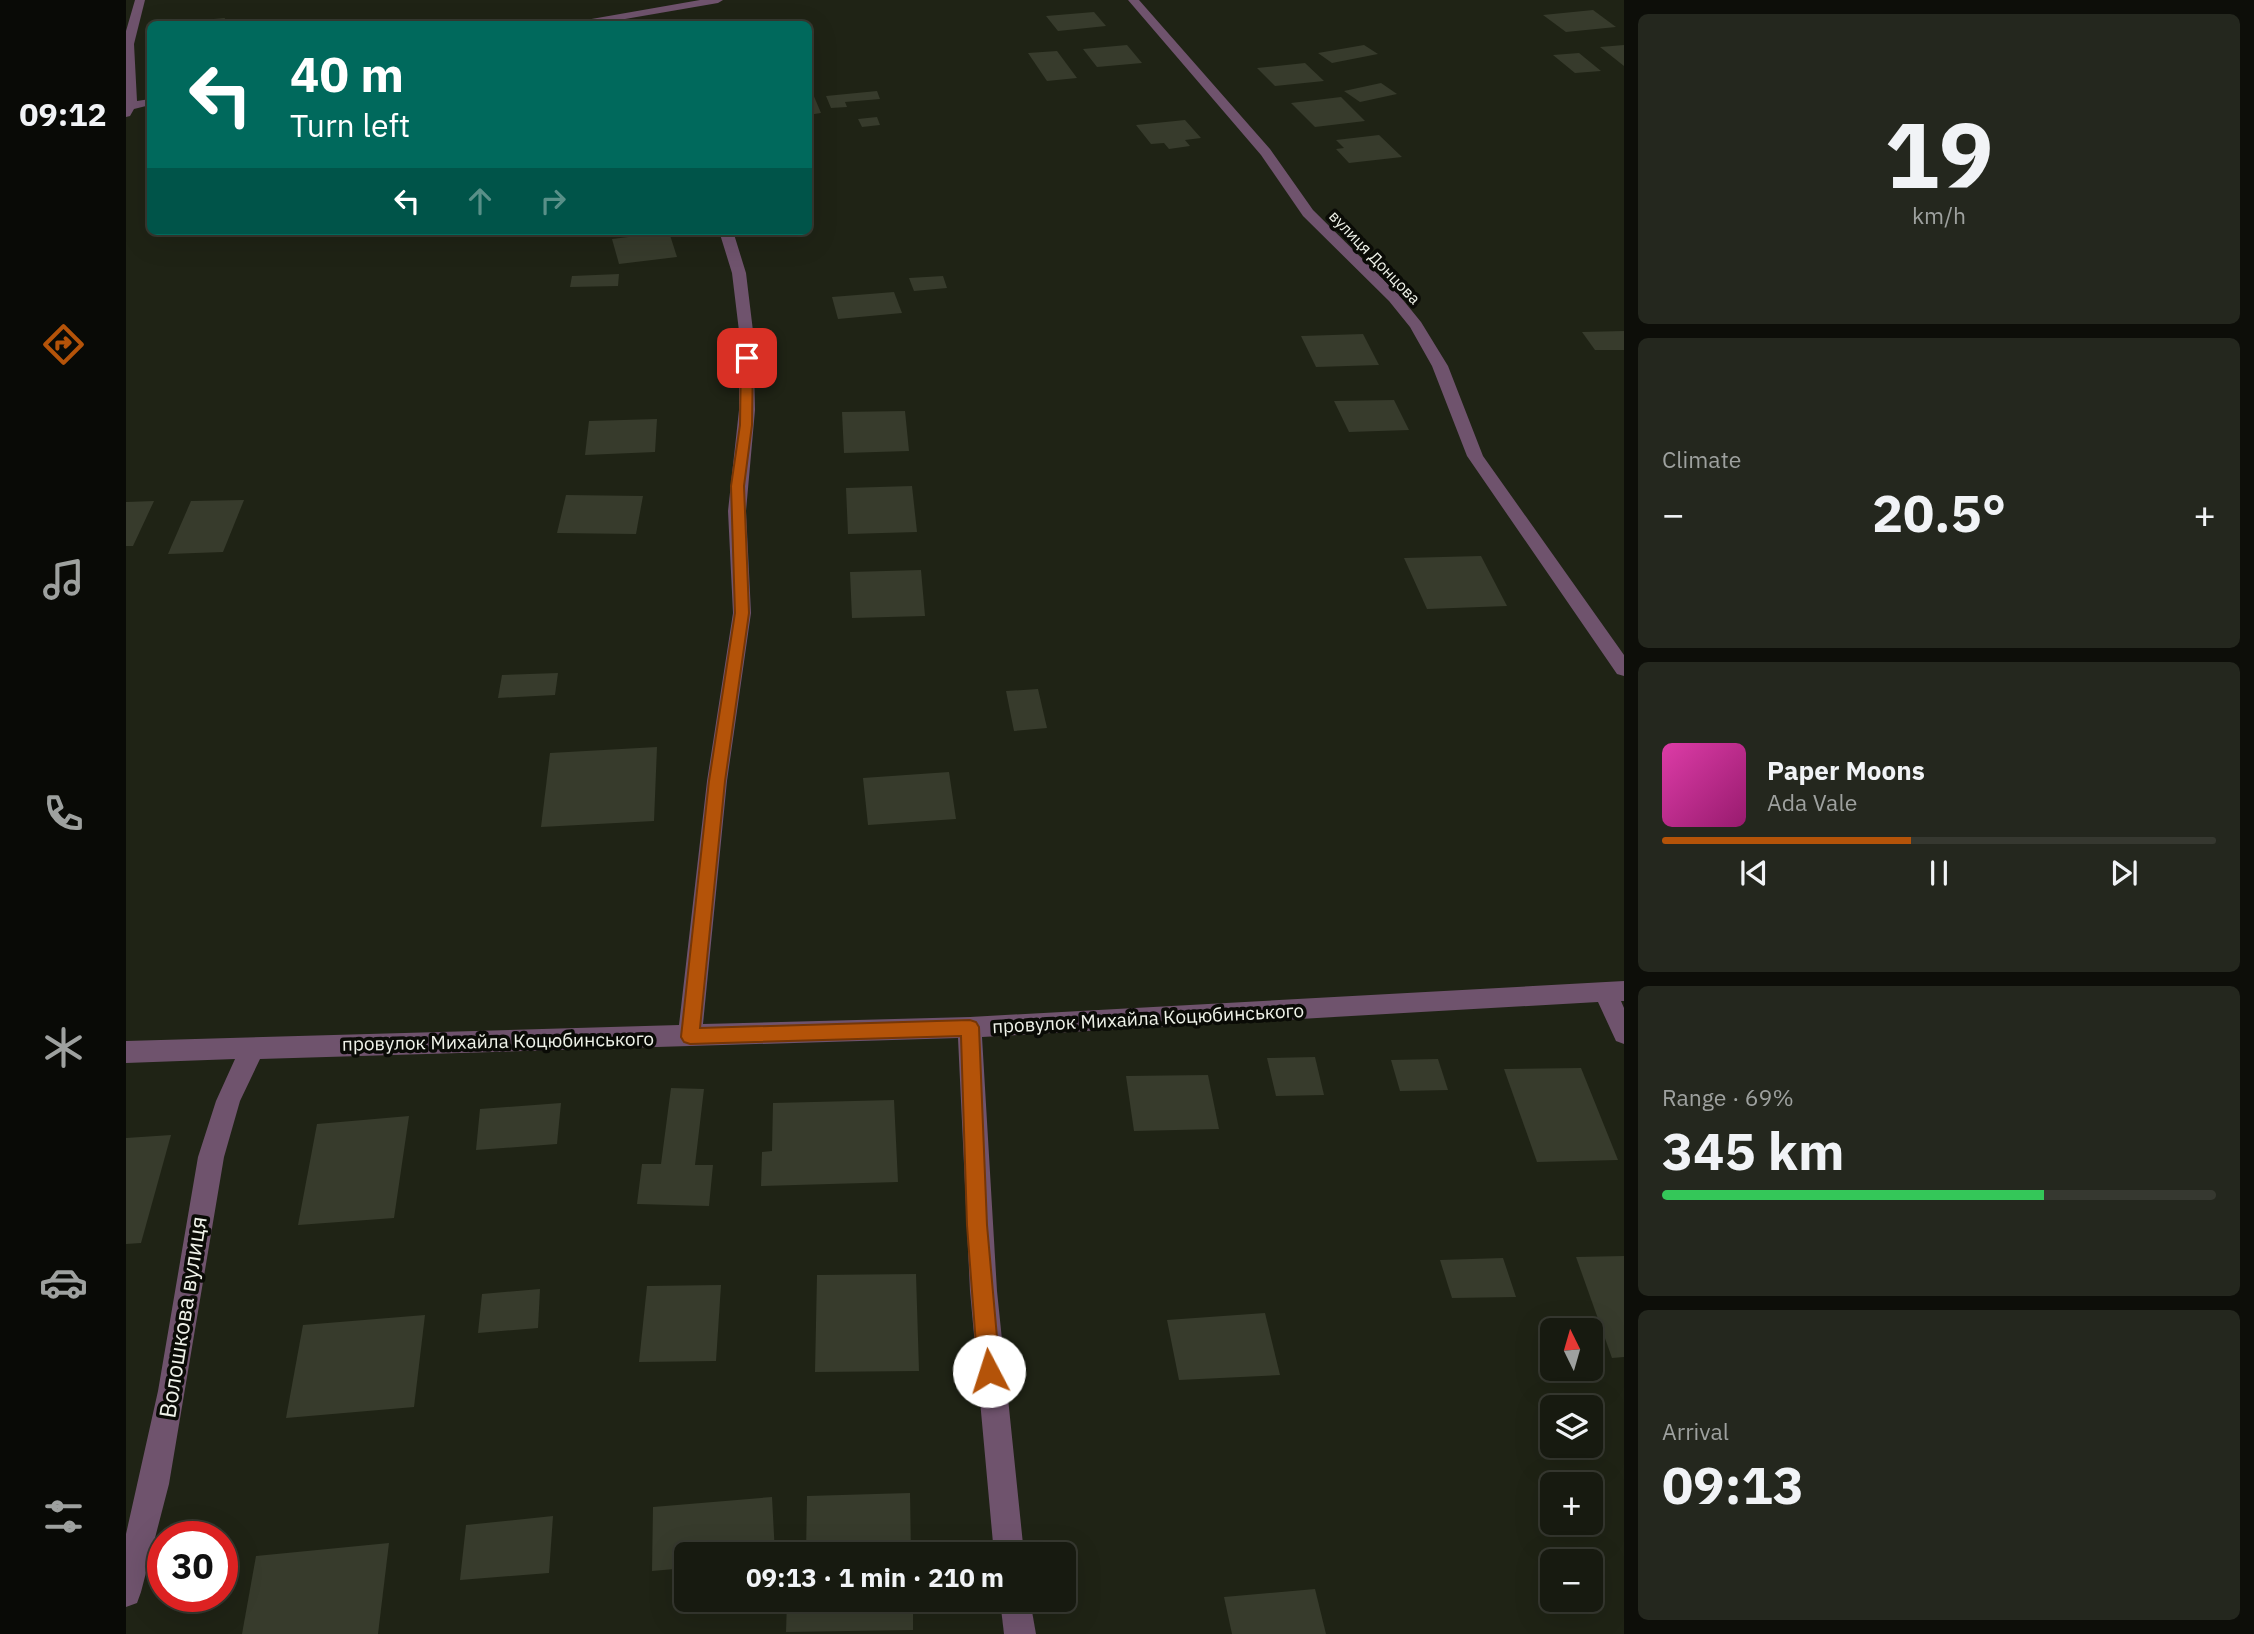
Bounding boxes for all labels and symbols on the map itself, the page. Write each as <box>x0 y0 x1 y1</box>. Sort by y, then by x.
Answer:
street label: вулиця Донцова <box>1325 206 1425 308</box>
pin <box>717 328 777 388</box>
street label: провулок Михайла Коцюбинського <box>991 998 1305 1038</box>
street label: провулок Михайла Коцюбинського <box>342 1026 654 1056</box>
street label: Волошкова вулиця <box>151 1214 213 1420</box>
north arrow <box>1540 1318 1603 1381</box>
position arrow <box>952 1334 1026 1408</box>
speed limit sign: 30 <box>147 1521 238 1612</box>

